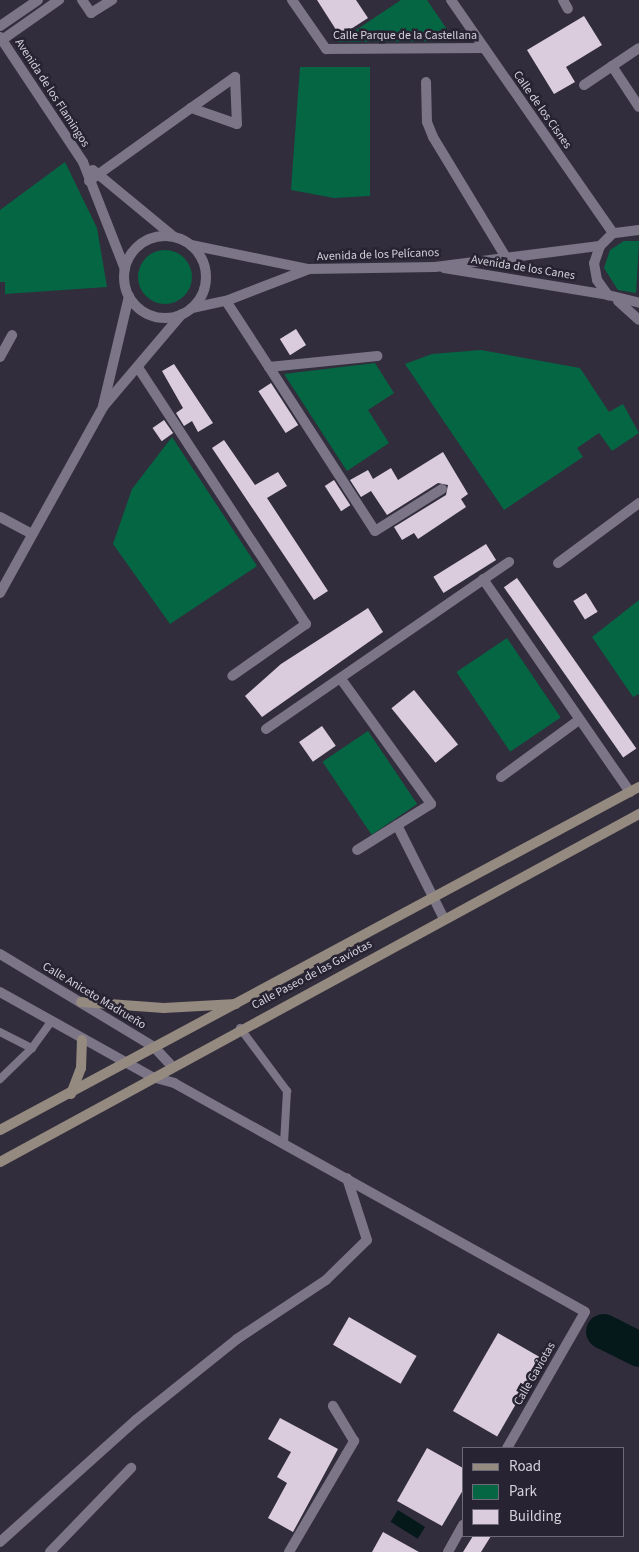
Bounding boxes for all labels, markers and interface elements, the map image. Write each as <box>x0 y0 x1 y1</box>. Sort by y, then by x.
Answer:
street label: Calle Parque de la Castellana <box>333 29 477 43</box>
street label: Avenida de los Flamingos <box>12 36 92 150</box>
street label: Calle de los Cisnes <box>510 68 574 152</box>
street label: Avenida de los Pelícanos <box>317 246 439 264</box>
street label: Avenida de los Canes <box>470 253 576 283</box>
street label: Calle Paseo de las Gaviotas <box>249 937 375 1013</box>
street label: Calle Aniceto Madrueño <box>40 959 148 1033</box>
street label: Calle Gaviotas <box>511 1340 559 1408</box>
legend <box>462 1447 624 1537</box>
text: Road <box>509 1456 541 1477</box>
text: Park <box>509 1481 537 1502</box>
text: Building <box>509 1506 561 1527</box>

